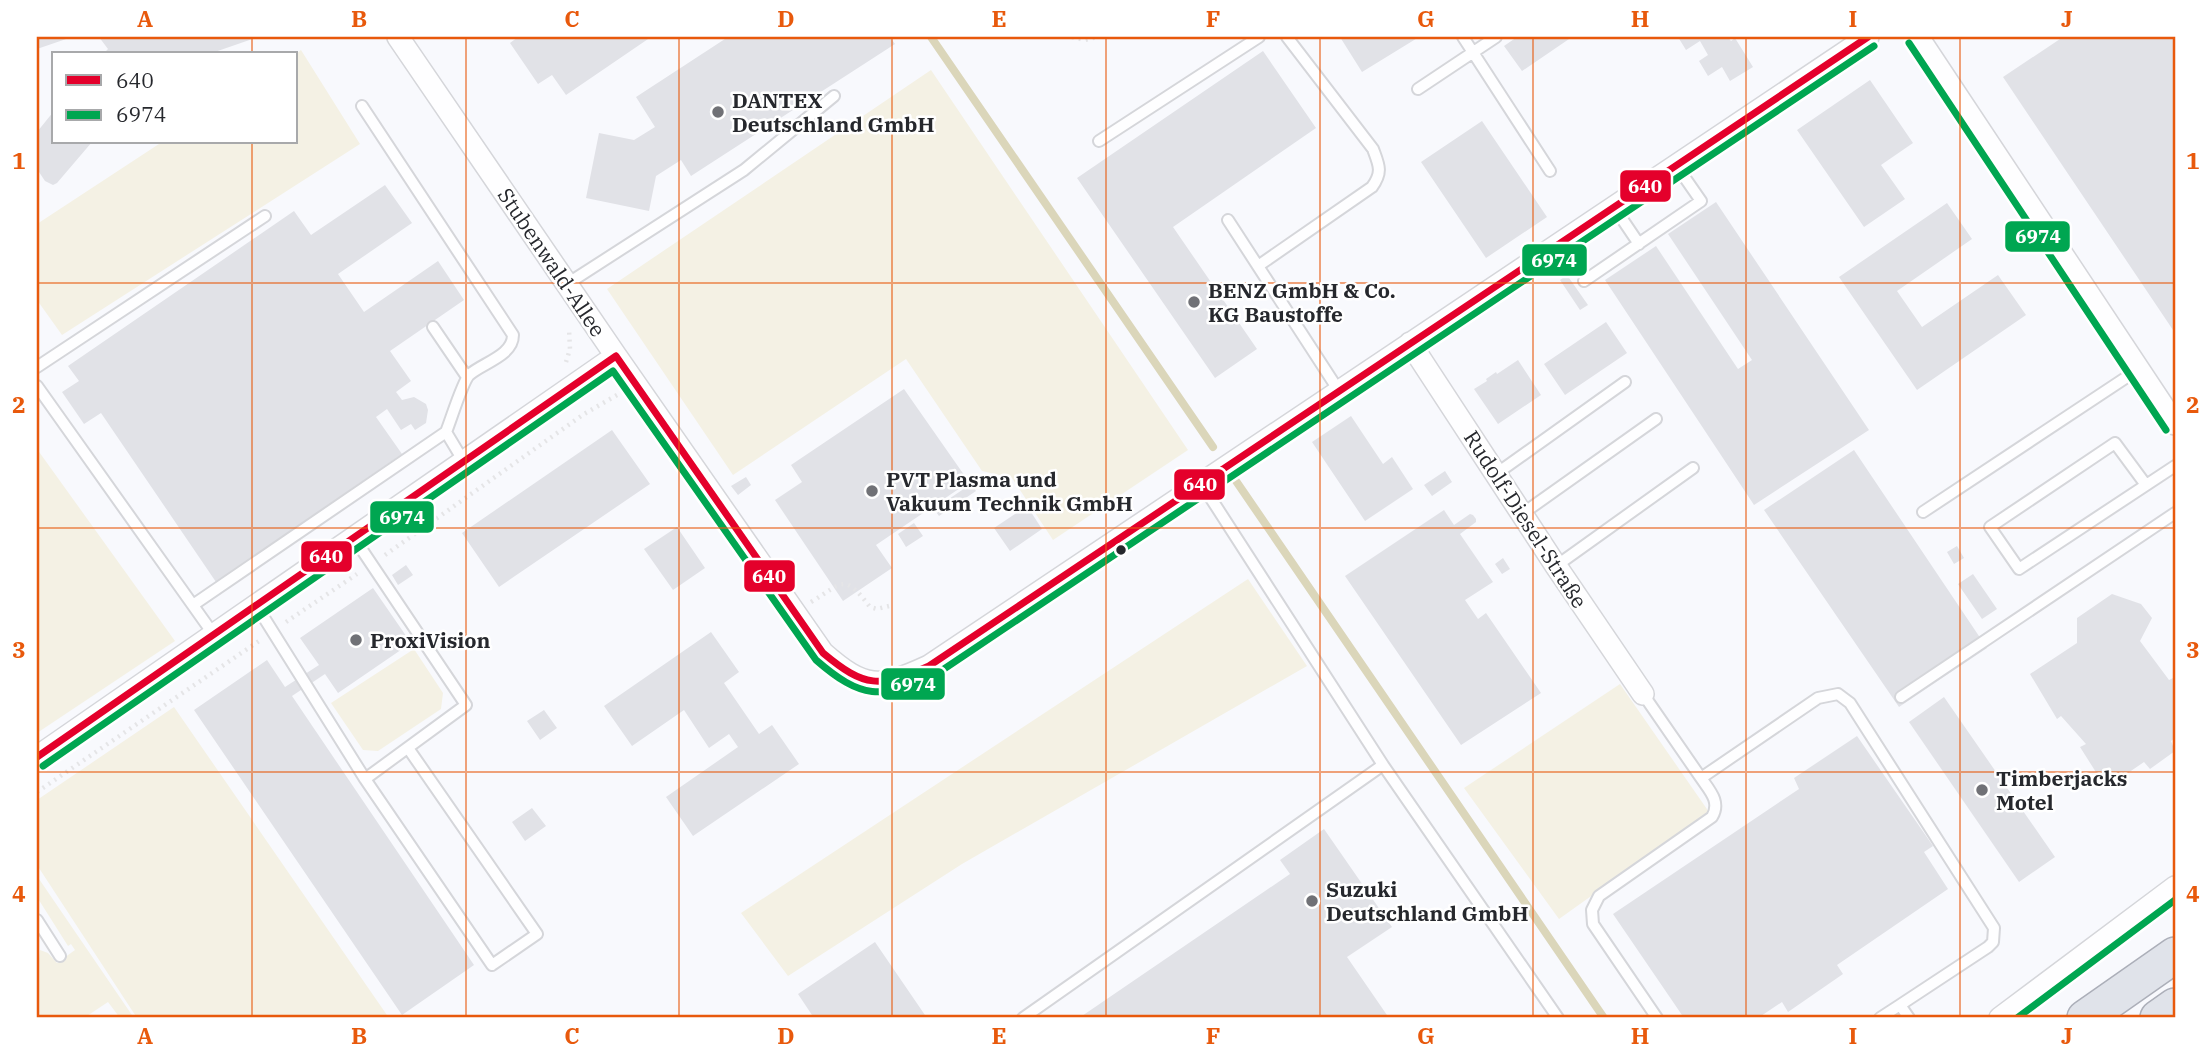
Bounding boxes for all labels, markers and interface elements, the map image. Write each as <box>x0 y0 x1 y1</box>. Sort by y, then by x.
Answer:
text: A <box>137 3 153 33</box>
text: B <box>351 3 367 33</box>
text: C <box>564 3 580 33</box>
text: D <box>777 3 795 33</box>
text: E <box>991 3 1007 33</box>
text: F <box>1206 3 1220 33</box>
text: G <box>1417 3 1435 33</box>
text: H <box>1631 3 1649 33</box>
text: I <box>1849 3 1857 33</box>
text: J <box>2061 3 2073 33</box>
legend <box>52 52 298 144</box>
text: 640 <box>116 66 154 94</box>
place label: DANTEX Deutschland GmbH <box>732 86 934 138</box>
text: 6974 <box>116 100 166 128</box>
marker: DANTEX Deutschland GmbH <box>710 104 726 120</box>
text: 1 <box>12 145 26 175</box>
text: 1 <box>2186 145 2200 175</box>
line badge: 640 <box>1619 169 1672 203</box>
text: 640 <box>1628 174 1662 198</box>
street label: Stubenwald-Allee <box>492 182 612 342</box>
line badge: 6974 <box>2004 220 2071 253</box>
text: 6974 <box>2015 224 2061 248</box>
line badge: 6974 <box>1521 243 1588 277</box>
text: 6974 <box>1531 248 1577 272</box>
place label: BENZ GmbH & Co. KG Baustoffe <box>1208 276 1396 328</box>
marker: BENZ GmbH & Co. KG Baustoffe <box>1186 294 1202 310</box>
text: 2 <box>12 389 26 419</box>
text: 2 <box>2186 389 2200 419</box>
street label: Rudolf-Diesel-Straße <box>1458 425 1594 613</box>
place label: PVT Plasma und Vakuum Technik GmbH <box>886 465 1133 517</box>
line badge: 640 <box>1173 468 1226 501</box>
text: 640 <box>1183 472 1217 496</box>
marker: PVT Plasma und Vakuum Technik GmbH <box>864 483 880 499</box>
line badge: 6974 <box>369 500 435 534</box>
text: 6974 <box>379 505 425 529</box>
line badge: 640 <box>300 540 353 573</box>
unlabelled marker <box>1114 543 1128 557</box>
text: 640 <box>309 544 343 568</box>
line badge: 640 <box>743 559 796 593</box>
text: 640 <box>752 564 786 588</box>
place label: ProxiVision <box>370 626 491 654</box>
marker: ProxiVision <box>348 632 364 648</box>
text: 3 <box>12 634 26 664</box>
text: 3 <box>2186 634 2200 664</box>
line badge: 6974 <box>880 667 946 701</box>
text: 6974 <box>890 672 936 696</box>
place label: Timberjacks Motel <box>1996 764 2127 816</box>
marker: Timberjacks Motel <box>1974 782 1990 798</box>
place label: Suzuki Deutschland GmbH <box>1326 875 1528 927</box>
text: 4 <box>12 878 26 908</box>
text: 4 <box>2186 878 2200 908</box>
marker: Suzuki Deutschland GmbH <box>1304 893 1320 909</box>
text: A <box>137 1020 153 1050</box>
text: B <box>351 1020 367 1050</box>
text: C <box>564 1020 580 1050</box>
text: D <box>777 1020 795 1050</box>
text: E <box>991 1020 1007 1050</box>
text: F <box>1206 1020 1220 1050</box>
text: G <box>1417 1020 1435 1050</box>
text: H <box>1631 1020 1649 1050</box>
text: I <box>1849 1020 1857 1050</box>
text: J <box>2061 1020 2073 1050</box>

